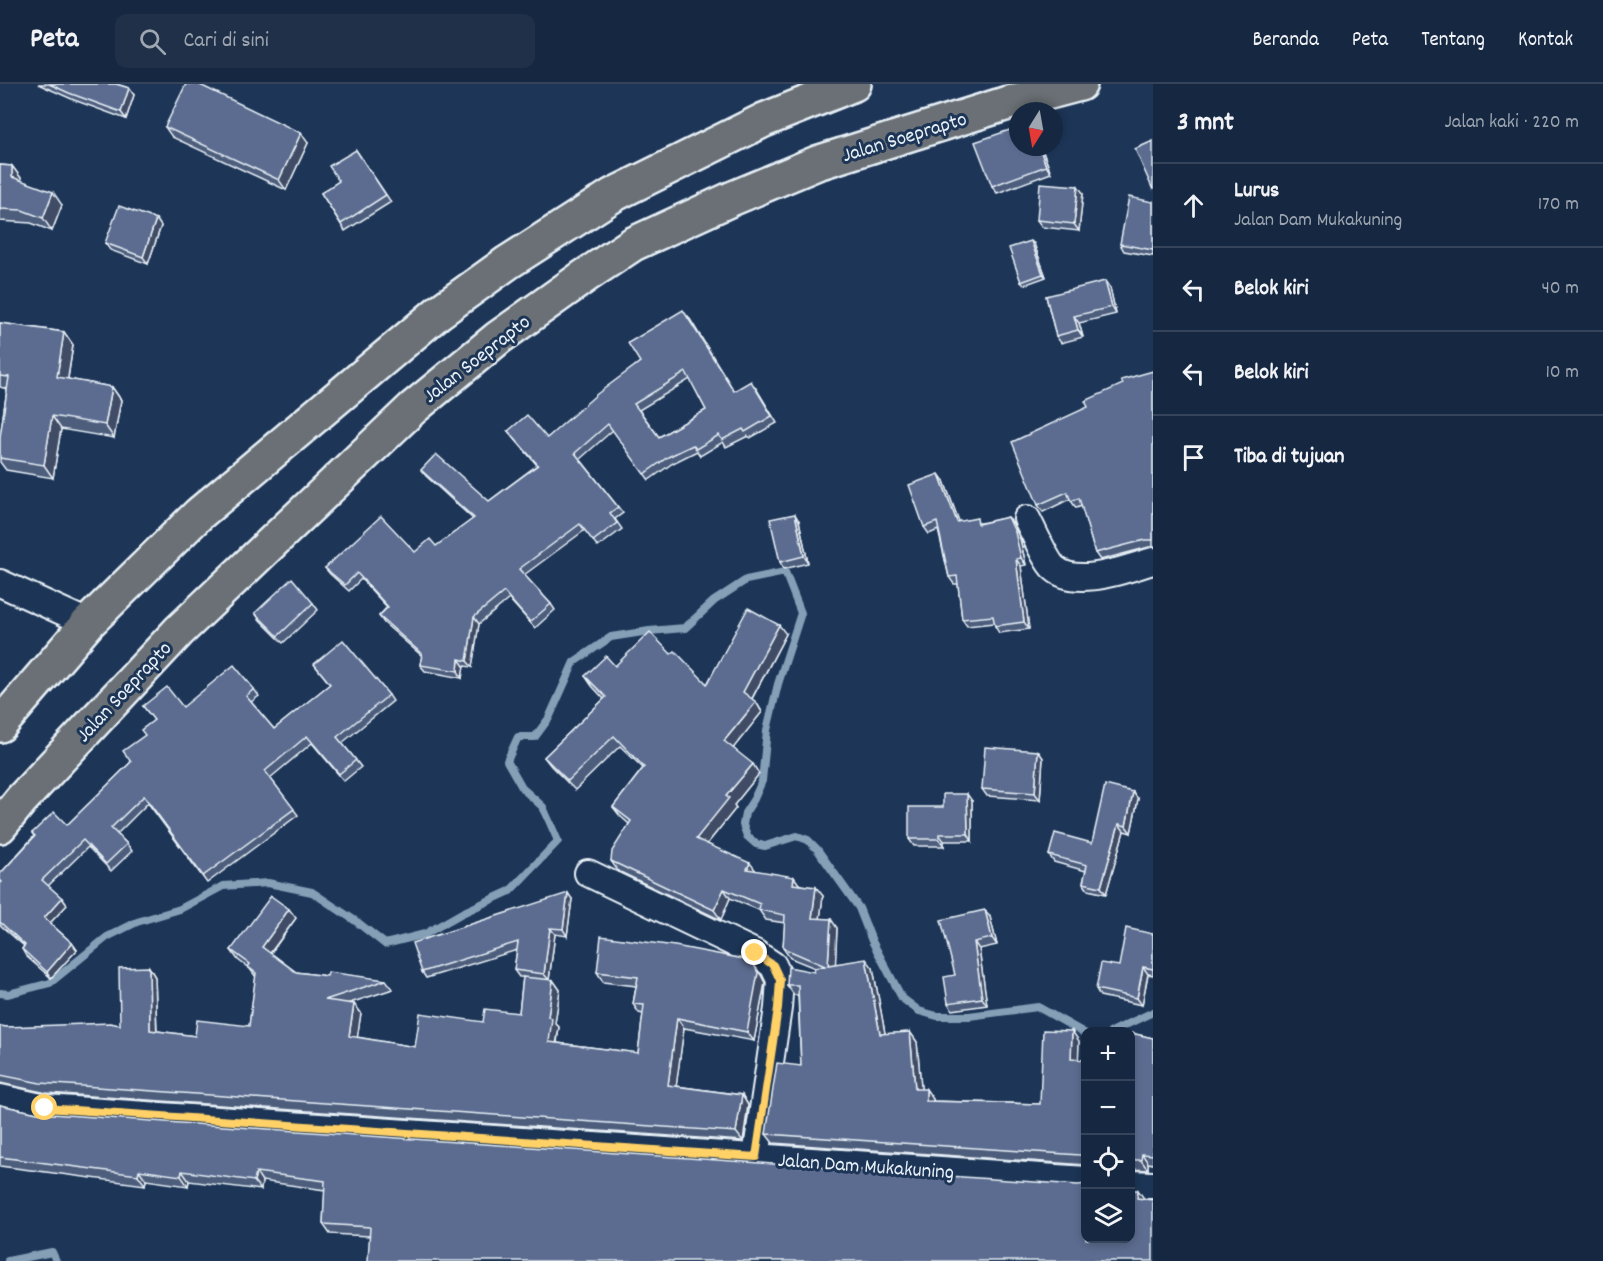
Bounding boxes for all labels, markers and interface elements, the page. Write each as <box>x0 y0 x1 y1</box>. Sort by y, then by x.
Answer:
search box <box>115 14 535 68</box>
text: Peta <box>30 21 79 61</box>
icon: search <box>136 25 169 58</box>
text: Cari di sini <box>184 26 269 57</box>
text: Beranda <box>1253 26 1319 56</box>
text: Peta <box>1352 26 1388 56</box>
text: Tentang <box>1421 26 1485 56</box>
text: Kontak <box>1518 26 1573 56</box>
north arrow <box>1009 102 1063 156</box>
text: 3 mnt <box>1177 105 1234 142</box>
street label: Jalan Soeprapto <box>839 106 971 172</box>
text: Jalan kaki · 220 m <box>1445 109 1579 137</box>
text: Lurus <box>1234 176 1279 207</box>
icon: ahead <box>1177 189 1210 222</box>
text: 170 m <box>1538 191 1579 219</box>
text: Jalan Dam Mukakuning <box>1234 207 1402 235</box>
icon: left <box>1177 273 1210 306</box>
text: Belok kiri <box>1234 274 1308 305</box>
text: 40 m <box>1541 275 1579 303</box>
street label: Jalan Soeprapto <box>418 309 538 412</box>
icon: left <box>1177 357 1210 390</box>
text: Belok kiri <box>1234 358 1308 389</box>
text: 10 m <box>1545 359 1579 387</box>
icon: arrive <box>1177 441 1210 474</box>
text: Tiba di tujuan <box>1234 442 1344 473</box>
street label: Jalan Soeprapto <box>70 636 180 750</box>
route end <box>741 939 767 965</box>
map controls <box>1081 1027 1135 1243</box>
button: + <box>1081 1027 1135 1081</box>
button: − <box>1081 1081 1135 1135</box>
route start <box>31 1094 57 1120</box>
button: locate <box>1081 1135 1135 1189</box>
street label: Jalan Dam Mukakuning <box>777 1147 955 1189</box>
button: layers <box>1081 1189 1135 1243</box>

